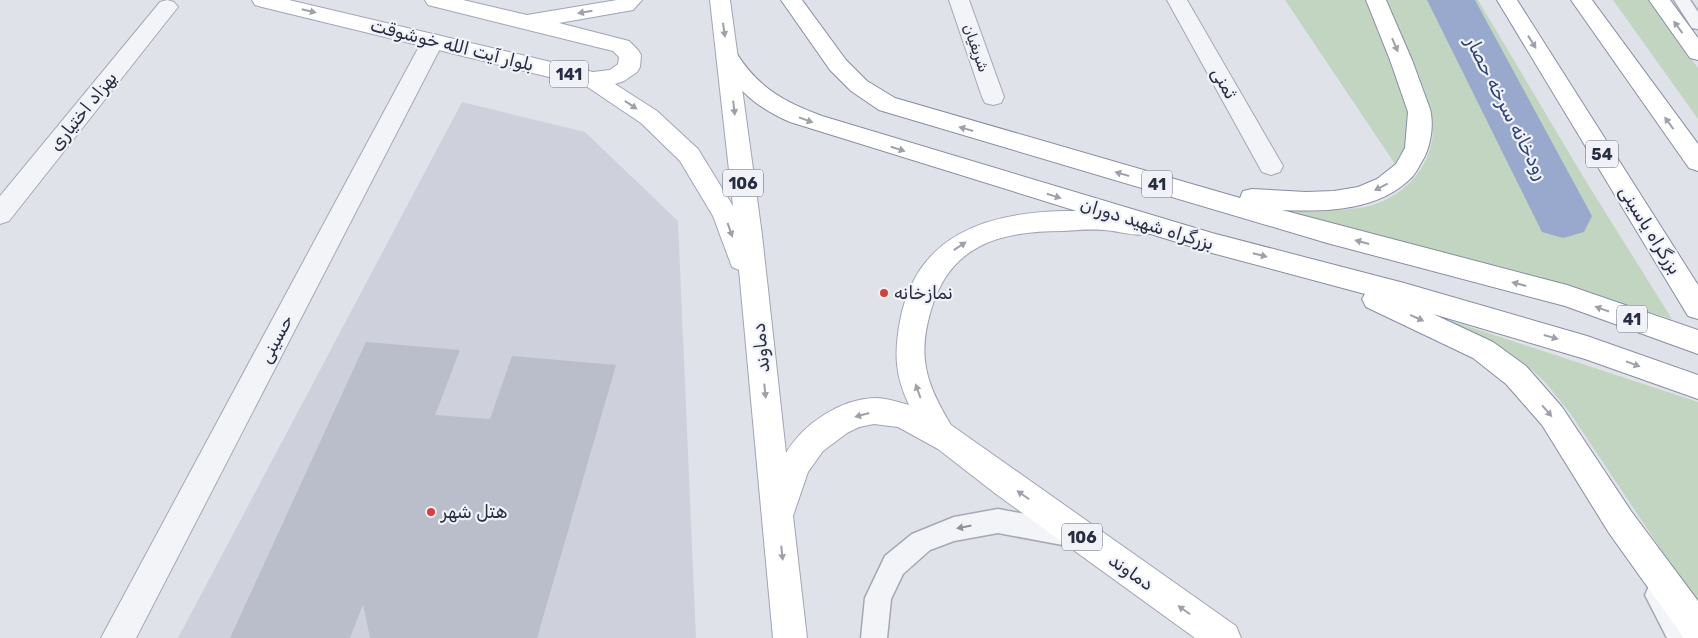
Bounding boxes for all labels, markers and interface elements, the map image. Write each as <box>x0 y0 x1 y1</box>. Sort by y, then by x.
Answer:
one-way arrow <box>302 7 317 15</box>
one-way arrow <box>577 8 593 16</box>
street label: بلوار آیت الله خوشوقت <box>368 14 536 76</box>
street label: شریفیان <box>959 21 993 75</box>
one-way arrow <box>1673 21 1684 34</box>
one-way arrow <box>721 22 729 38</box>
water label: رودخانه سرخه حصار <box>1460 31 1553 184</box>
one-way arrow <box>1527 35 1536 48</box>
one-way arrow <box>1392 38 1400 52</box>
road number: 141 <box>550 61 588 88</box>
street label: ثمنی <box>1206 63 1242 103</box>
street label: بهزاد اختیاری <box>44 67 122 155</box>
one-way arrow <box>624 100 638 110</box>
one-way arrow <box>730 100 738 116</box>
one-way arrow <box>799 116 814 124</box>
one-way arrow <box>1664 116 1674 130</box>
one-way arrow <box>958 124 973 132</box>
road number: 54 <box>1586 140 1618 168</box>
one-way arrow <box>891 146 906 154</box>
one-way arrow <box>1114 169 1129 177</box>
road number: 106 <box>723 170 763 197</box>
road number: 41 <box>1142 170 1172 198</box>
street label: بزرگراه یاسینی <box>1614 182 1686 278</box>
one-way arrow <box>1374 183 1389 191</box>
one-way arrow <box>1047 192 1062 200</box>
street label: بزرگراه شهید دوران <box>1077 193 1217 255</box>
one-way arrow <box>727 222 734 237</box>
one-way arrow <box>1355 238 1370 246</box>
one-way arrow <box>954 242 967 251</box>
one-way arrow <box>1252 251 1267 259</box>
one-way arrow <box>1512 280 1527 288</box>
place label: نمازخانه <box>894 282 953 304</box>
marker: نمازخانه <box>878 287 890 299</box>
one-way arrow <box>1595 304 1610 312</box>
road number: 41 <box>1617 306 1647 332</box>
street label: حسینی <box>254 311 298 367</box>
one-way arrow <box>1410 315 1424 323</box>
street label: دماوند <box>747 322 775 374</box>
one-way arrow <box>1543 333 1558 341</box>
one-way arrow <box>1626 360 1641 368</box>
one-way arrow <box>761 384 769 400</box>
one-way arrow <box>914 384 921 399</box>
one-way arrow <box>1542 404 1553 417</box>
one-way arrow <box>854 411 869 419</box>
one-way arrow <box>1017 490 1030 501</box>
place label: هتل شهر <box>440 501 507 523</box>
marker: هتل شهر <box>425 506 437 518</box>
one-way arrow <box>956 523 972 531</box>
road number: 106 <box>1062 524 1102 550</box>
one-way arrow <box>778 545 786 561</box>
street label: دماوند <box>1104 549 1158 595</box>
one-way arrow <box>1177 605 1191 615</box>

